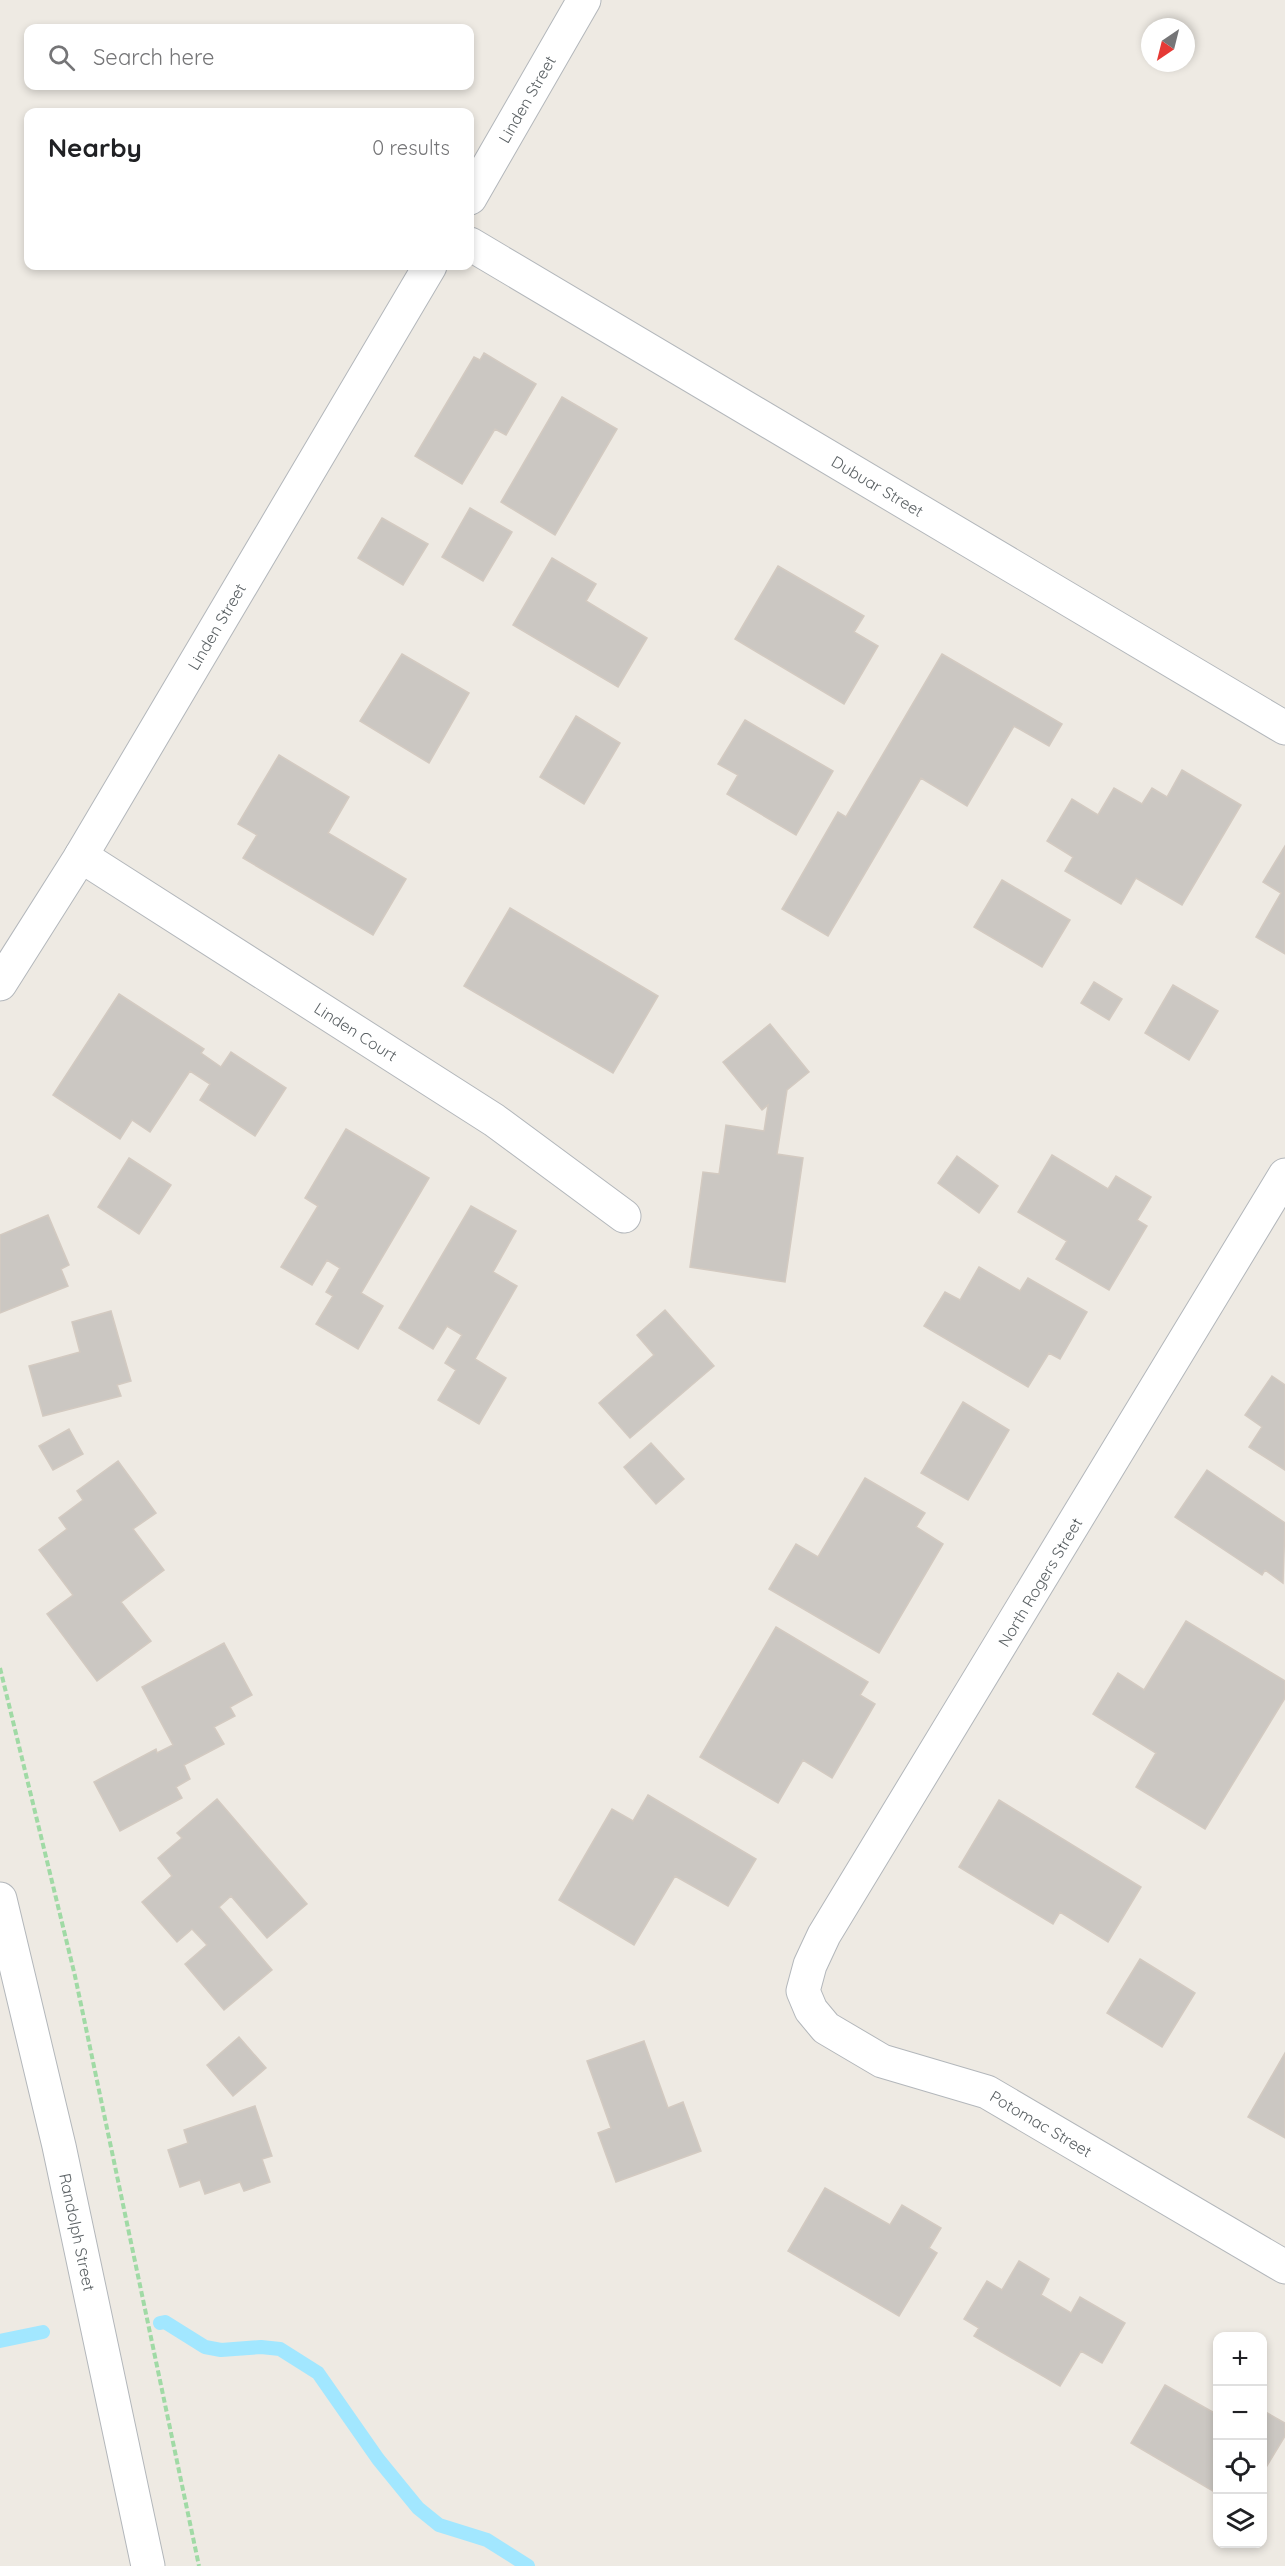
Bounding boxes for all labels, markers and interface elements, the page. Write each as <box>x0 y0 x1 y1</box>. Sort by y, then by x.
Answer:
north arrow <box>1141 18 1195 72</box>
search box <box>24 24 474 90</box>
icon: search <box>45 41 78 74</box>
text: Search here <box>93 43 214 71</box>
street label: Linden Street <box>494 52 560 146</box>
text: Nearby <box>48 131 142 164</box>
text: 0 results <box>372 135 450 160</box>
street label: Dubuar Street <box>828 451 927 521</box>
street label: Linden Street <box>183 580 250 674</box>
street label: Linden Court <box>311 998 401 1065</box>
street label: North Rogers Street <box>994 1514 1086 1650</box>
street label: Potomac Street <box>986 2086 1096 2161</box>
street label: Randolph Street <box>55 2171 99 2293</box>
map controls <box>1213 2332 1267 2548</box>
button: + <box>1213 2332 1267 2386</box>
button: − <box>1213 2386 1267 2440</box>
button: locate <box>1213 2440 1267 2494</box>
button: layers <box>1213 2494 1267 2548</box>

